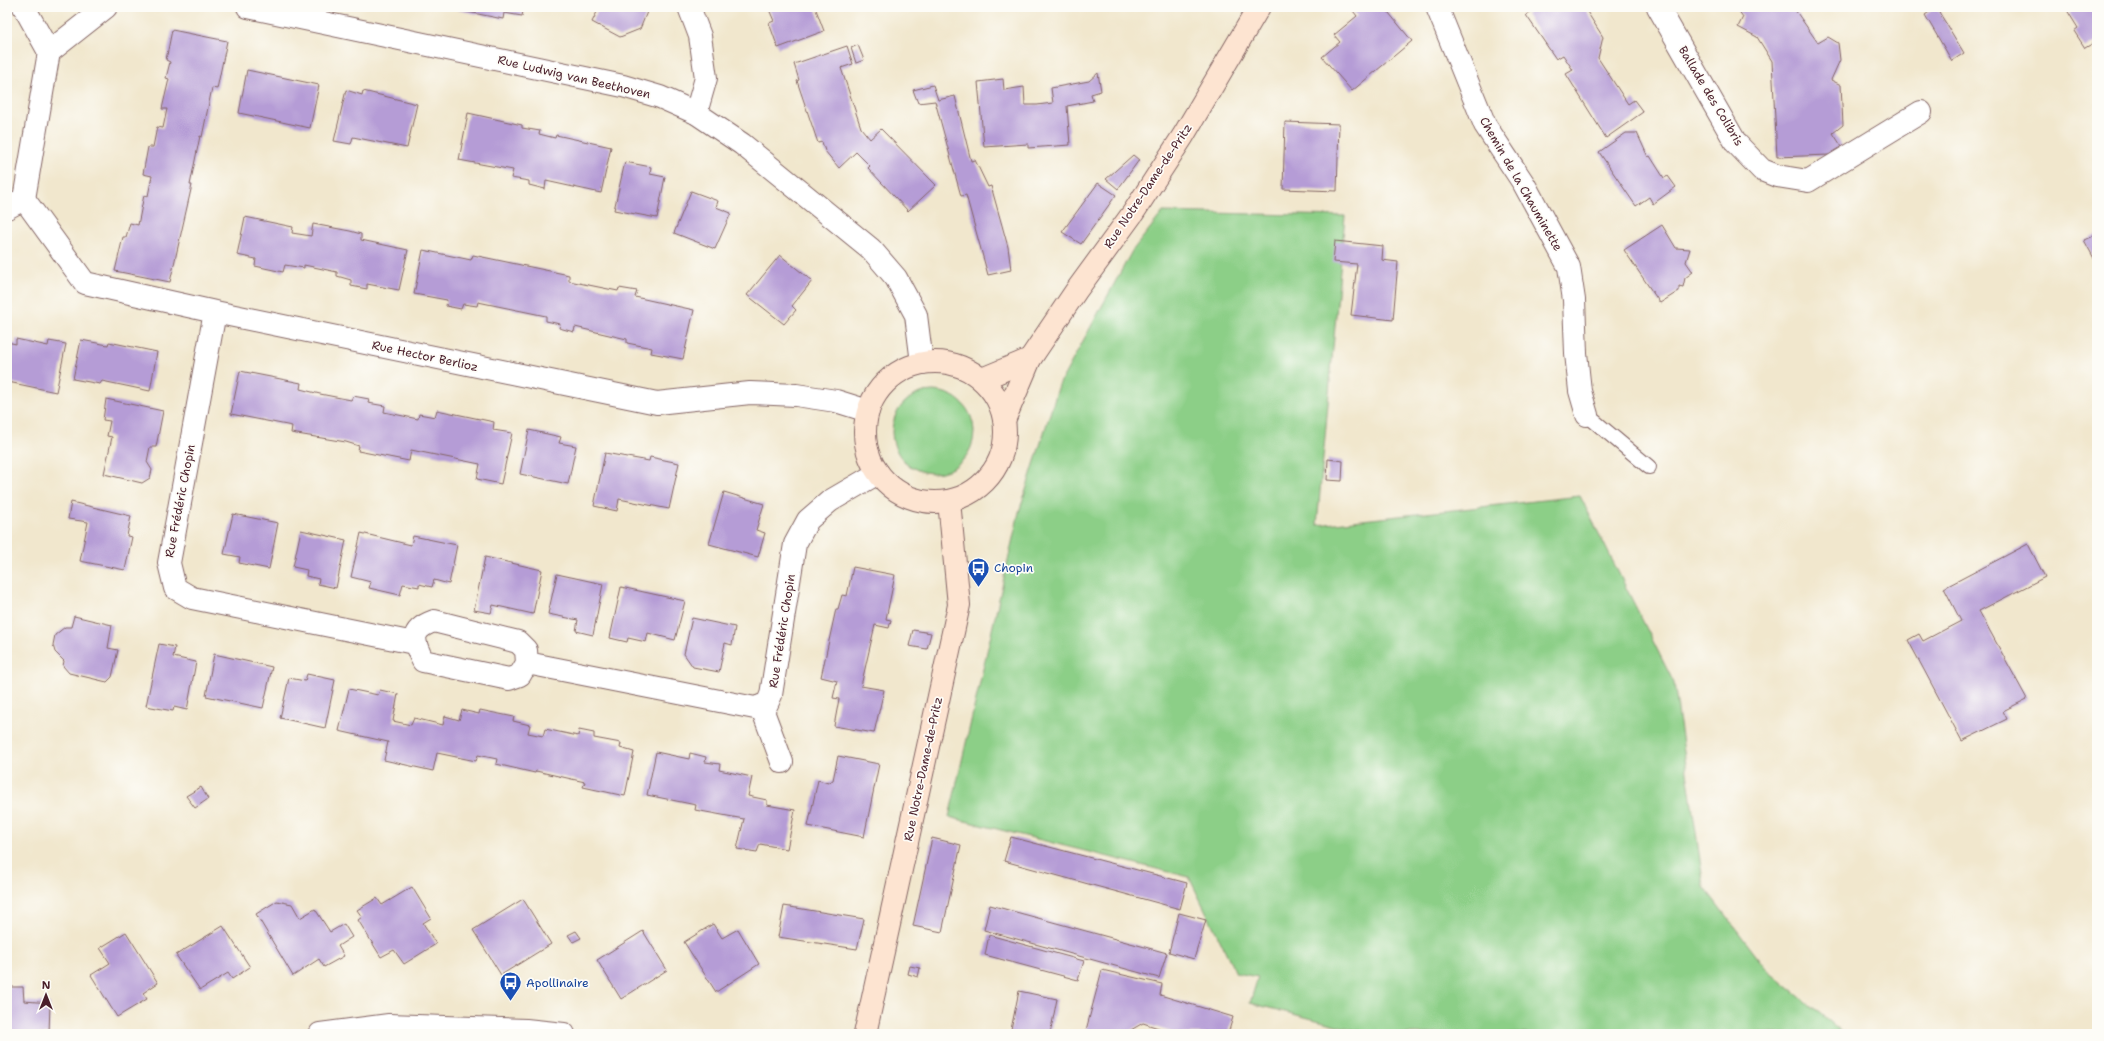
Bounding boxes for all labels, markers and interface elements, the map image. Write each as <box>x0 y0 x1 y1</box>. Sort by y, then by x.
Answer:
street label: Ballade des Colibris <box>1675 43 1747 149</box>
street label: Rue Ludwig van Beethoven <box>496 52 652 102</box>
street label: Chemin de la Chauminette <box>1476 114 1566 254</box>
street label: Rue Notre-Dame-de-Pritz <box>1100 121 1196 251</box>
street label: Rue Hector Berlioz <box>370 337 480 375</box>
street label: Rue Frédéric Chopin <box>161 443 199 559</box>
bus stop icon: Chopin <box>966 555 992 588</box>
place label: Chopin <box>994 560 1033 576</box>
street label: Rue Frédéric Chopin <box>765 573 799 689</box>
street label: Rue Notre-Dame-de-Pritz <box>900 695 946 843</box>
bus stop icon: Apollinaire <box>498 970 524 1003</box>
north arrow <box>26 975 66 1015</box>
place label: Apollinaire <box>526 975 589 991</box>
text: N <box>42 978 51 993</box>

